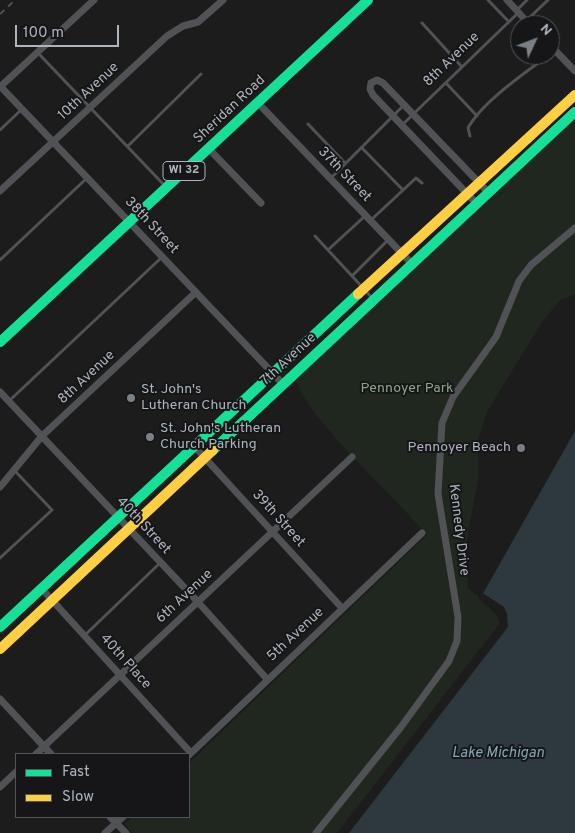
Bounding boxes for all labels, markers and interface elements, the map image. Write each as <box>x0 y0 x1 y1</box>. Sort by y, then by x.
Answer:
scale bar <box>18 15 121 47</box>
north arrow <box>510 15 560 65</box>
text: N <box>536 21 555 40</box>
text: 100 m <box>23 24 64 43</box>
street label: 8th Avenue <box>421 29 483 91</box>
street label: 10th Avenue <box>55 60 123 124</box>
street label: Sheridan Road <box>191 72 269 148</box>
street label: 37th Street <box>314 144 374 206</box>
road number: WI 32 <box>163 162 205 180</box>
street label: 38th Street <box>120 194 182 258</box>
street label: 7th Avenue <box>258 330 320 390</box>
street label: 8th Avenue <box>55 348 119 408</box>
park label: Pennoyer Park <box>360 381 454 397</box>
place label: St. John's Lutheran Church <box>141 382 246 414</box>
marker: St. John's Lutheran Church <box>125 392 137 404</box>
place label: St. John's Lutheran Church Parking <box>160 421 281 454</box>
marker: St. John's Lutheran Church Parking <box>144 431 156 443</box>
place label: Pennoyer Beach <box>408 440 511 456</box>
marker: Pennoyer Beach <box>515 442 527 454</box>
street label: Kennedy Drive <box>444 483 472 577</box>
street label: 39th Street <box>248 487 308 551</box>
street label: 40th Street <box>112 494 174 558</box>
street label: 6th Avenue <box>153 567 217 627</box>
street label: 5th Avenue <box>264 604 328 666</box>
street label: 40th Place <box>96 631 154 693</box>
water label: Lake Michigan <box>452 745 544 763</box>
legend <box>15 753 190 818</box>
text: Fast <box>62 763 90 782</box>
text: Slow <box>62 788 94 807</box>

